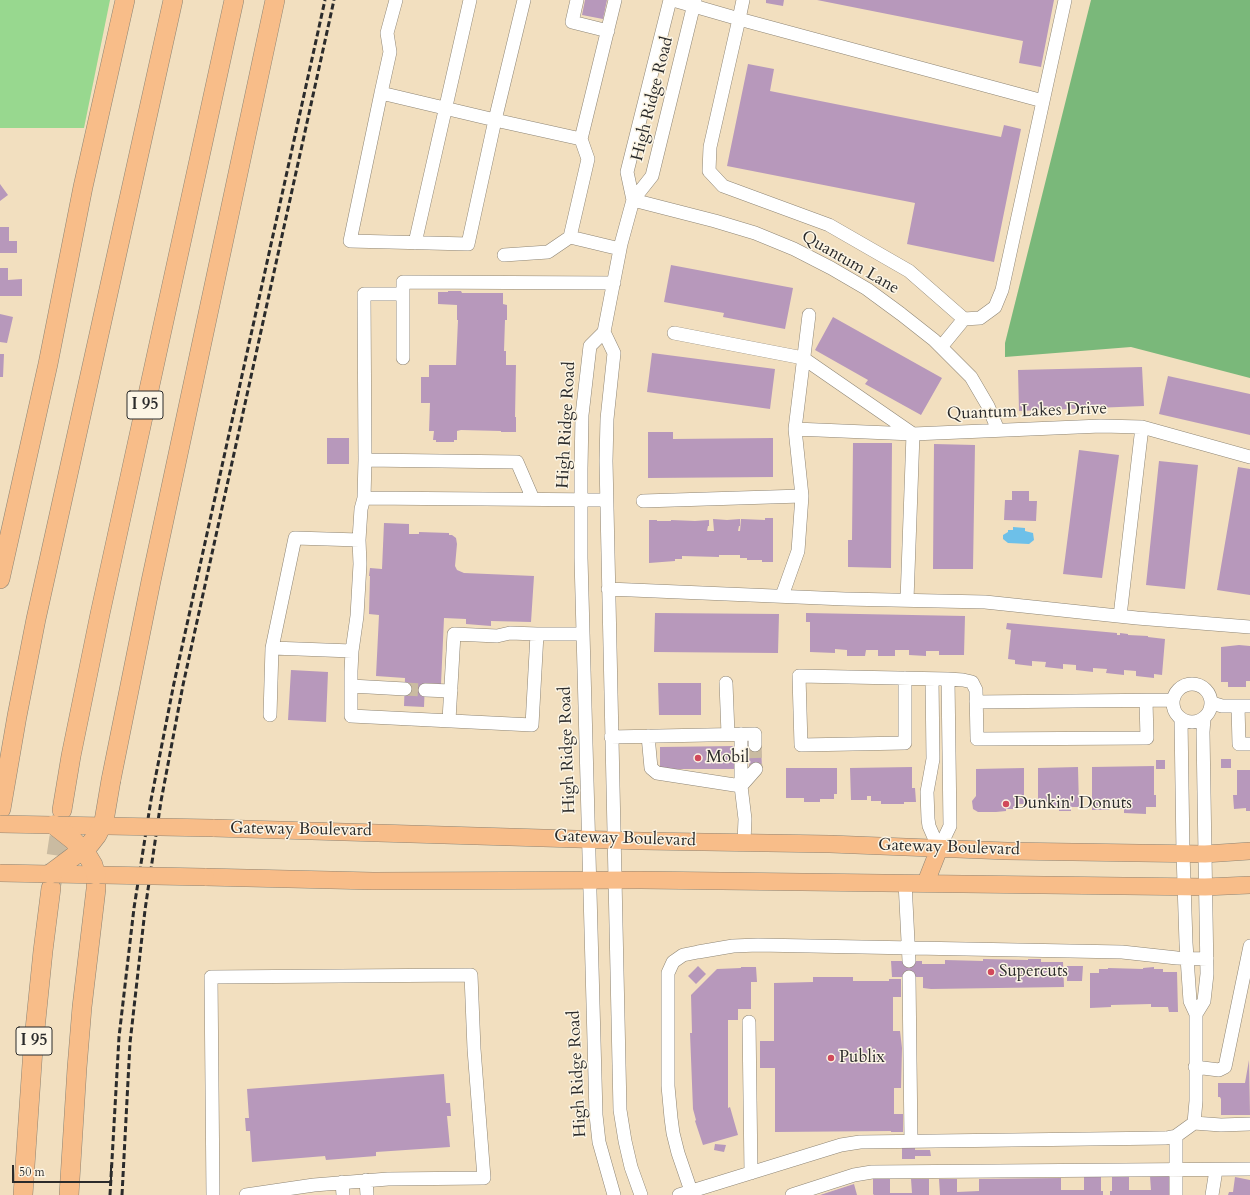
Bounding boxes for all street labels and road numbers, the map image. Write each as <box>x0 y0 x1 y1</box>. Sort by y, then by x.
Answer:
street label: High Ridge Road <box>628 35 678 163</box>
street label: Quantum Lane <box>797 227 903 299</box>
street label: High Ridge Road <box>553 361 581 489</box>
road number: I 95 <box>127 391 163 419</box>
street label: Quantum Lakes Drive <box>946 399 1108 425</box>
street label: High Ridge Road <box>556 686 580 814</box>
street label: Gateway Boulevard <box>230 819 372 841</box>
street label: Gateway Boulevard <box>554 826 696 852</box>
street label: Gateway Boulevard <box>878 835 1020 861</box>
street label: High Ridge Road <box>564 1010 592 1138</box>
road number: I 95 <box>16 1027 52 1055</box>

